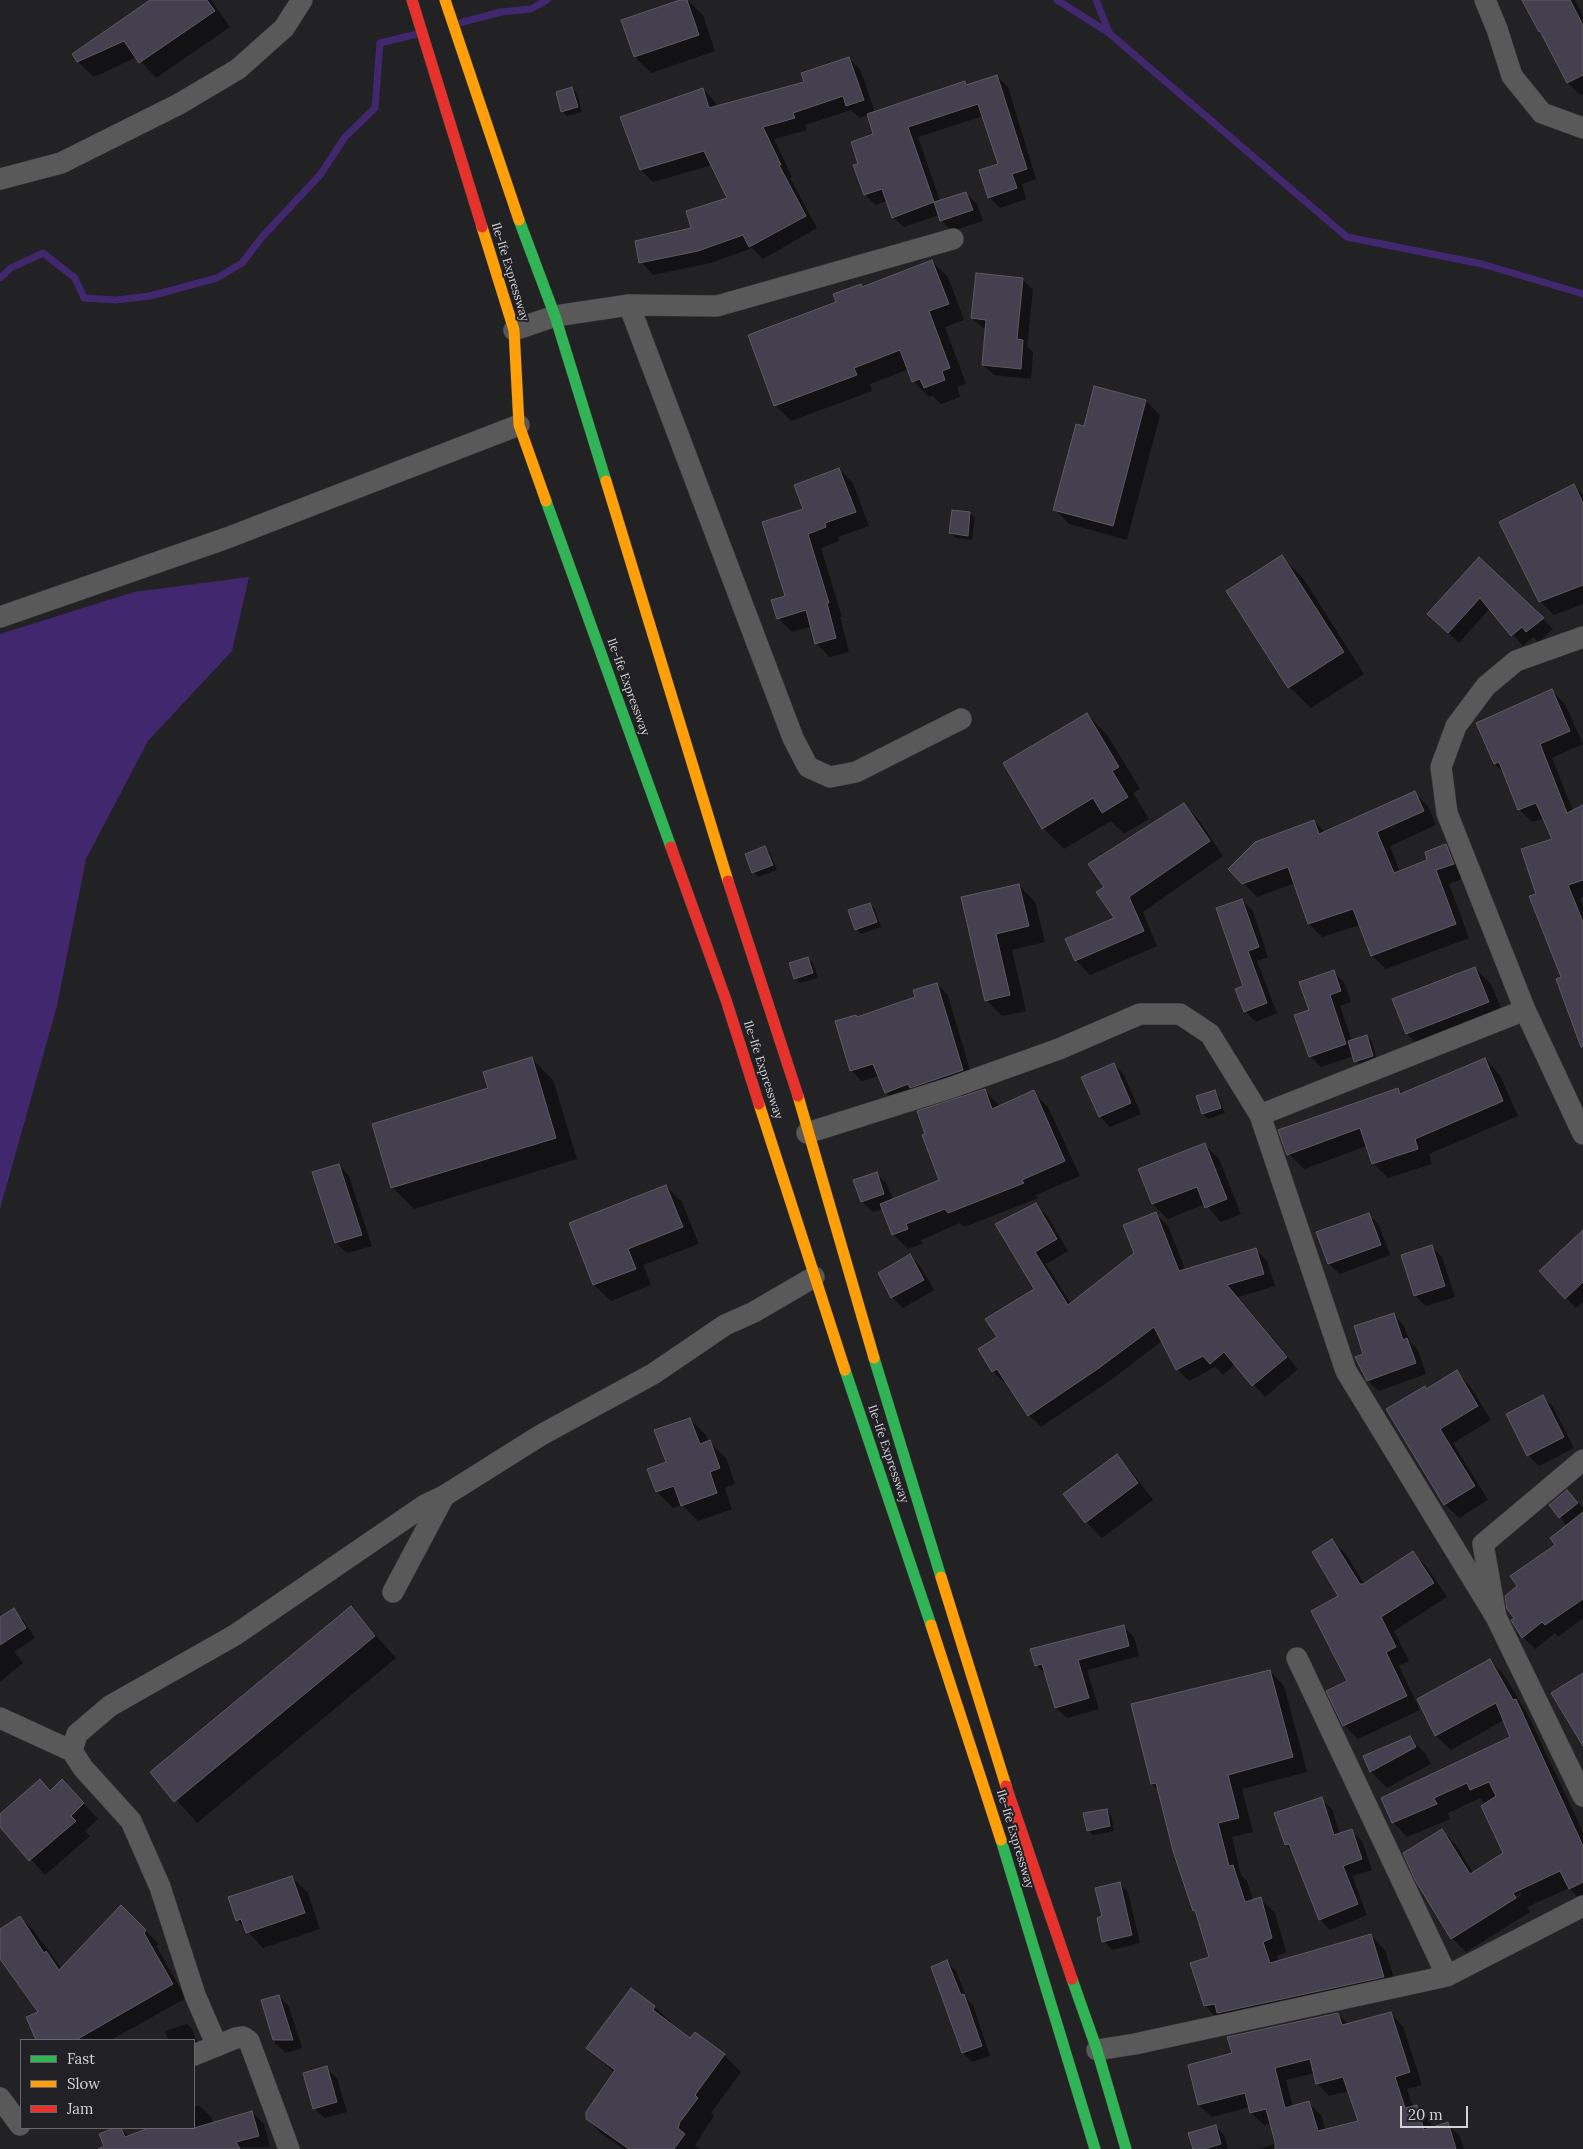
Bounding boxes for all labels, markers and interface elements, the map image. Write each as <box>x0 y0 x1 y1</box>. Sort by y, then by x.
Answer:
street label: Ile-Ife Expressway <box>488 221 532 323</box>
street label: Ile-Ife Expressway <box>604 636 652 738</box>
street label: Ile-Ife Expressway <box>740 1019 786 1121</box>
street label: Ile-Ife Expressway <box>864 1403 912 1505</box>
street label: Ile-Ife Expressway <box>993 1788 1037 1890</box>
legend <box>20 2039 195 2129</box>
text: Fast <box>67 2049 95 2068</box>
text: Slow <box>67 2074 100 2093</box>
scale bar <box>1403 2096 1470 2128</box>
text: Jam <box>67 2099 94 2118</box>
text: 20 m <box>1408 2105 1443 2124</box>

